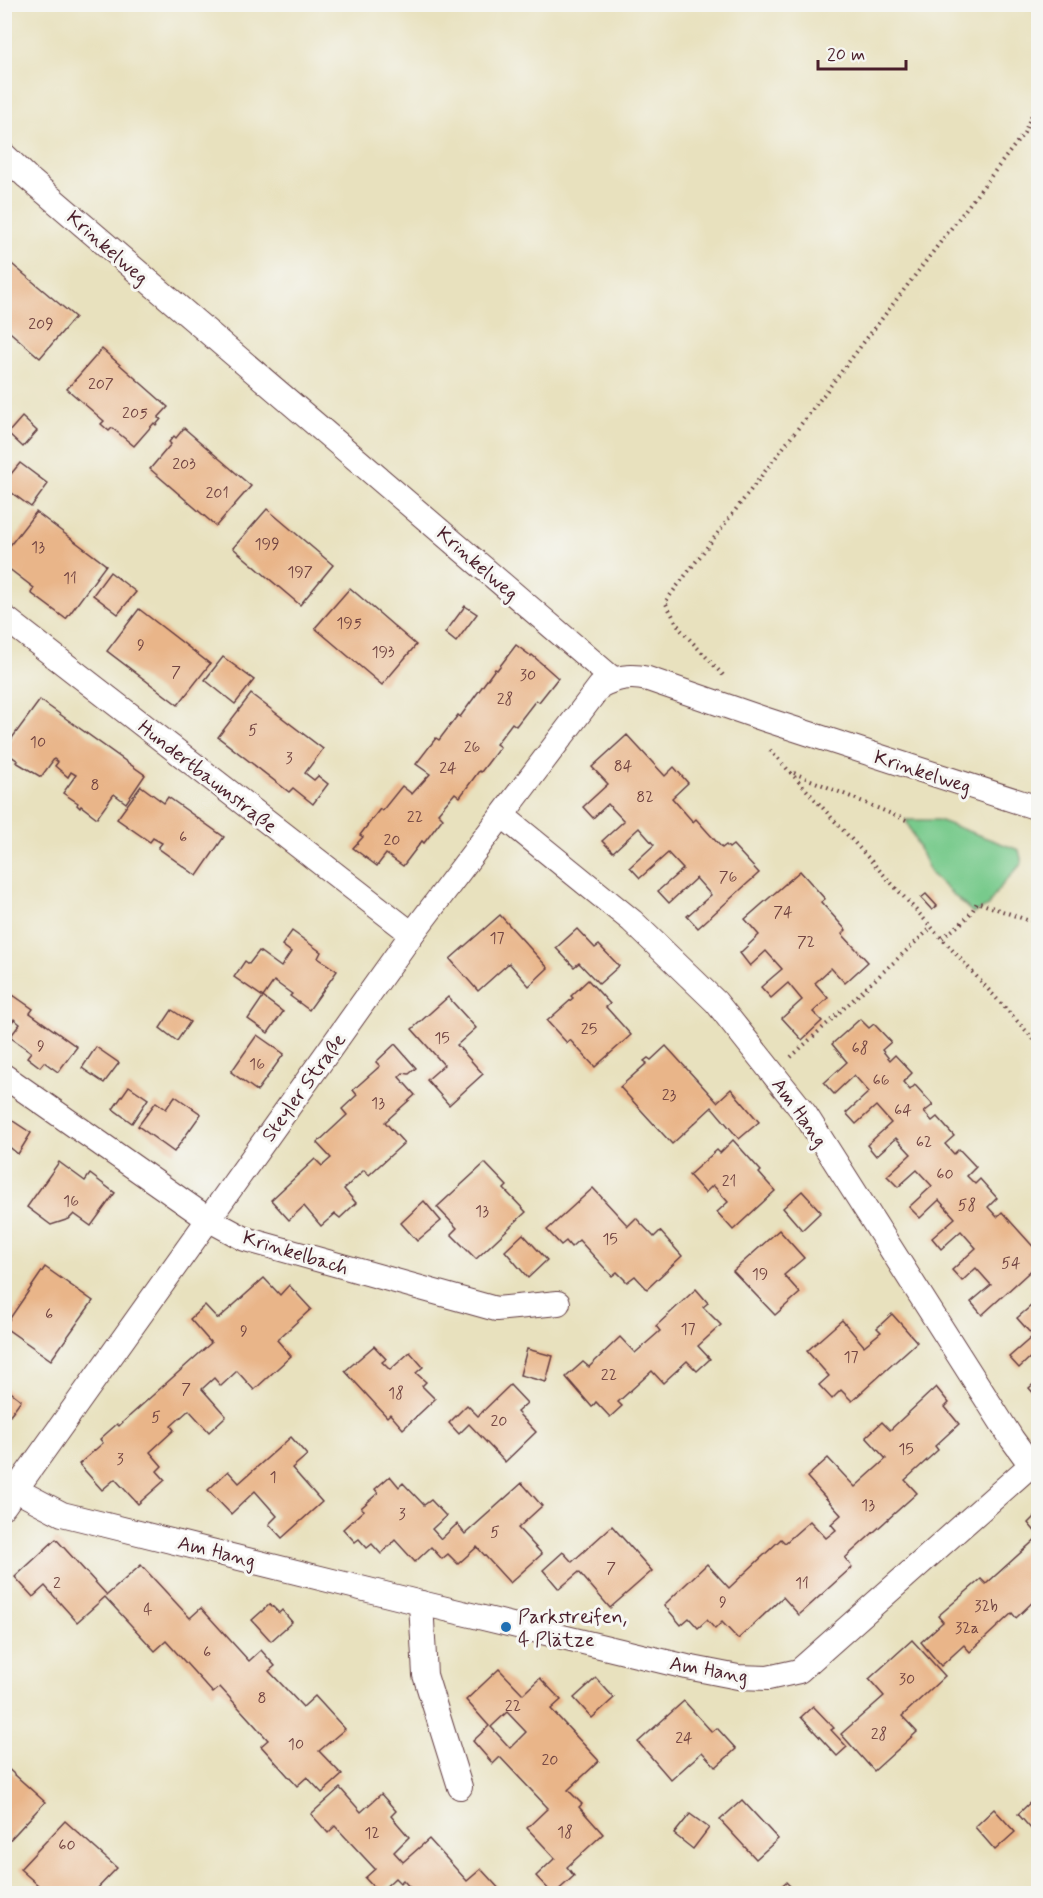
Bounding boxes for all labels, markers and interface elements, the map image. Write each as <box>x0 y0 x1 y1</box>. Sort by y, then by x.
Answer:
scale bar <box>818 33 906 71</box>
text: 20 m <box>827 43 865 67</box>
street label: Krinkelweg <box>60 205 154 291</box>
house number: 209 <box>28 314 54 335</box>
house number: 207 <box>88 374 114 395</box>
house number: 205 <box>122 403 148 424</box>
house number: 203 <box>172 454 196 475</box>
house number: 201 <box>205 483 229 504</box>
street label: Krinkelweg <box>430 521 524 607</box>
house number: 199 <box>254 534 280 555</box>
house number: 13 <box>31 537 45 558</box>
house number: 197 <box>287 562 313 583</box>
house number: 11 <box>63 568 77 589</box>
house number: 195 <box>336 613 362 634</box>
house number: 9 <box>137 635 145 656</box>
house number: 193 <box>371 642 395 663</box>
house number: 7 <box>171 662 181 683</box>
house number: 30 <box>520 665 536 686</box>
house number: 28 <box>497 689 513 710</box>
street label: Hundertbaumstraße <box>132 714 283 840</box>
house number: 5 <box>248 720 258 741</box>
house number: 10 <box>30 732 46 753</box>
house number: 26 <box>464 737 480 758</box>
street label: Krinkelweg <box>871 744 974 801</box>
house number: 3 <box>285 748 293 769</box>
house number: 84 <box>614 756 633 777</box>
house number: 24 <box>439 758 457 779</box>
house number: 8 <box>90 775 100 796</box>
house number: 82 <box>636 787 654 808</box>
house number: 22 <box>407 807 423 828</box>
house number: 6 <box>179 827 187 848</box>
house number: 20 <box>384 830 401 851</box>
house number: 76 <box>719 867 737 888</box>
house number: 74 <box>773 902 793 923</box>
house number: 17 <box>489 928 505 949</box>
house number: 72 <box>797 932 815 953</box>
house number: 25 <box>581 1019 597 1040</box>
street label: Steyler Straße <box>256 1028 353 1148</box>
house number: 15 <box>434 1028 450 1049</box>
house number: 9 <box>37 1036 45 1057</box>
house number: 68 <box>852 1038 868 1059</box>
house number: 16 <box>249 1054 265 1075</box>
house number: 66 <box>872 1070 890 1091</box>
street label: Am Hang <box>765 1073 833 1153</box>
house number: 23 <box>662 1085 677 1106</box>
house number: 13 <box>371 1093 385 1114</box>
house number: 64 <box>894 1100 912 1121</box>
house number: 62 <box>916 1132 932 1153</box>
house number: 60 <box>936 1164 954 1185</box>
house number: 21 <box>722 1171 736 1192</box>
house number: 16 <box>63 1191 79 1212</box>
house number: 58 <box>958 1195 976 1216</box>
house number: 13 <box>475 1201 489 1222</box>
street label: Krinkelbach <box>240 1225 352 1282</box>
house number: 15 <box>602 1229 618 1250</box>
house number: 54 <box>1001 1253 1021 1274</box>
house number: 19 <box>752 1264 768 1285</box>
house number: 6 <box>45 1304 53 1325</box>
house number: 17 <box>680 1319 696 1340</box>
house number: 9 <box>240 1321 248 1342</box>
house number: 17 <box>843 1347 859 1368</box>
house number: 22 <box>601 1365 617 1386</box>
house number: 7 <box>181 1379 191 1400</box>
house number: 18 <box>388 1383 404 1404</box>
house number: 5 <box>151 1407 161 1428</box>
house number: 20 <box>491 1411 508 1432</box>
house number: 15 <box>898 1439 914 1460</box>
house number: 3 <box>116 1449 124 1470</box>
house number: 1 <box>269 1467 277 1488</box>
house number: 13 <box>861 1495 875 1516</box>
house number: 3 <box>398 1504 406 1525</box>
house number: 5 <box>490 1522 500 1543</box>
street label: Am Hang <box>175 1530 258 1575</box>
house number: 7 <box>606 1558 616 1579</box>
house number: 2 <box>53 1573 61 1594</box>
house number: 11 <box>795 1573 809 1594</box>
house number: 9 <box>719 1592 727 1613</box>
house number: 32b <box>974 1596 998 1617</box>
house number: 4 <box>143 1599 153 1620</box>
place label: Parkstreifen, 4 Plätze <box>518 1604 627 1654</box>
house number: 32a <box>955 1618 979 1639</box>
marker: Parkstreifen, 4 Plätze <box>499 1620 513 1634</box>
house number: 6 <box>203 1642 211 1663</box>
street label: Am Hang <box>667 1650 750 1691</box>
house number: 30 <box>899 1669 915 1690</box>
house number: 8 <box>257 1688 267 1709</box>
house number: 22 <box>505 1696 521 1717</box>
house number: 28 <box>871 1724 887 1745</box>
house number: 24 <box>675 1728 693 1749</box>
house number: 10 <box>288 1734 304 1755</box>
house number: 20 <box>542 1750 559 1771</box>
house number: 18 <box>557 1822 573 1843</box>
house number: 12 <box>364 1823 380 1844</box>
house number: 60 <box>58 1835 76 1856</box>

